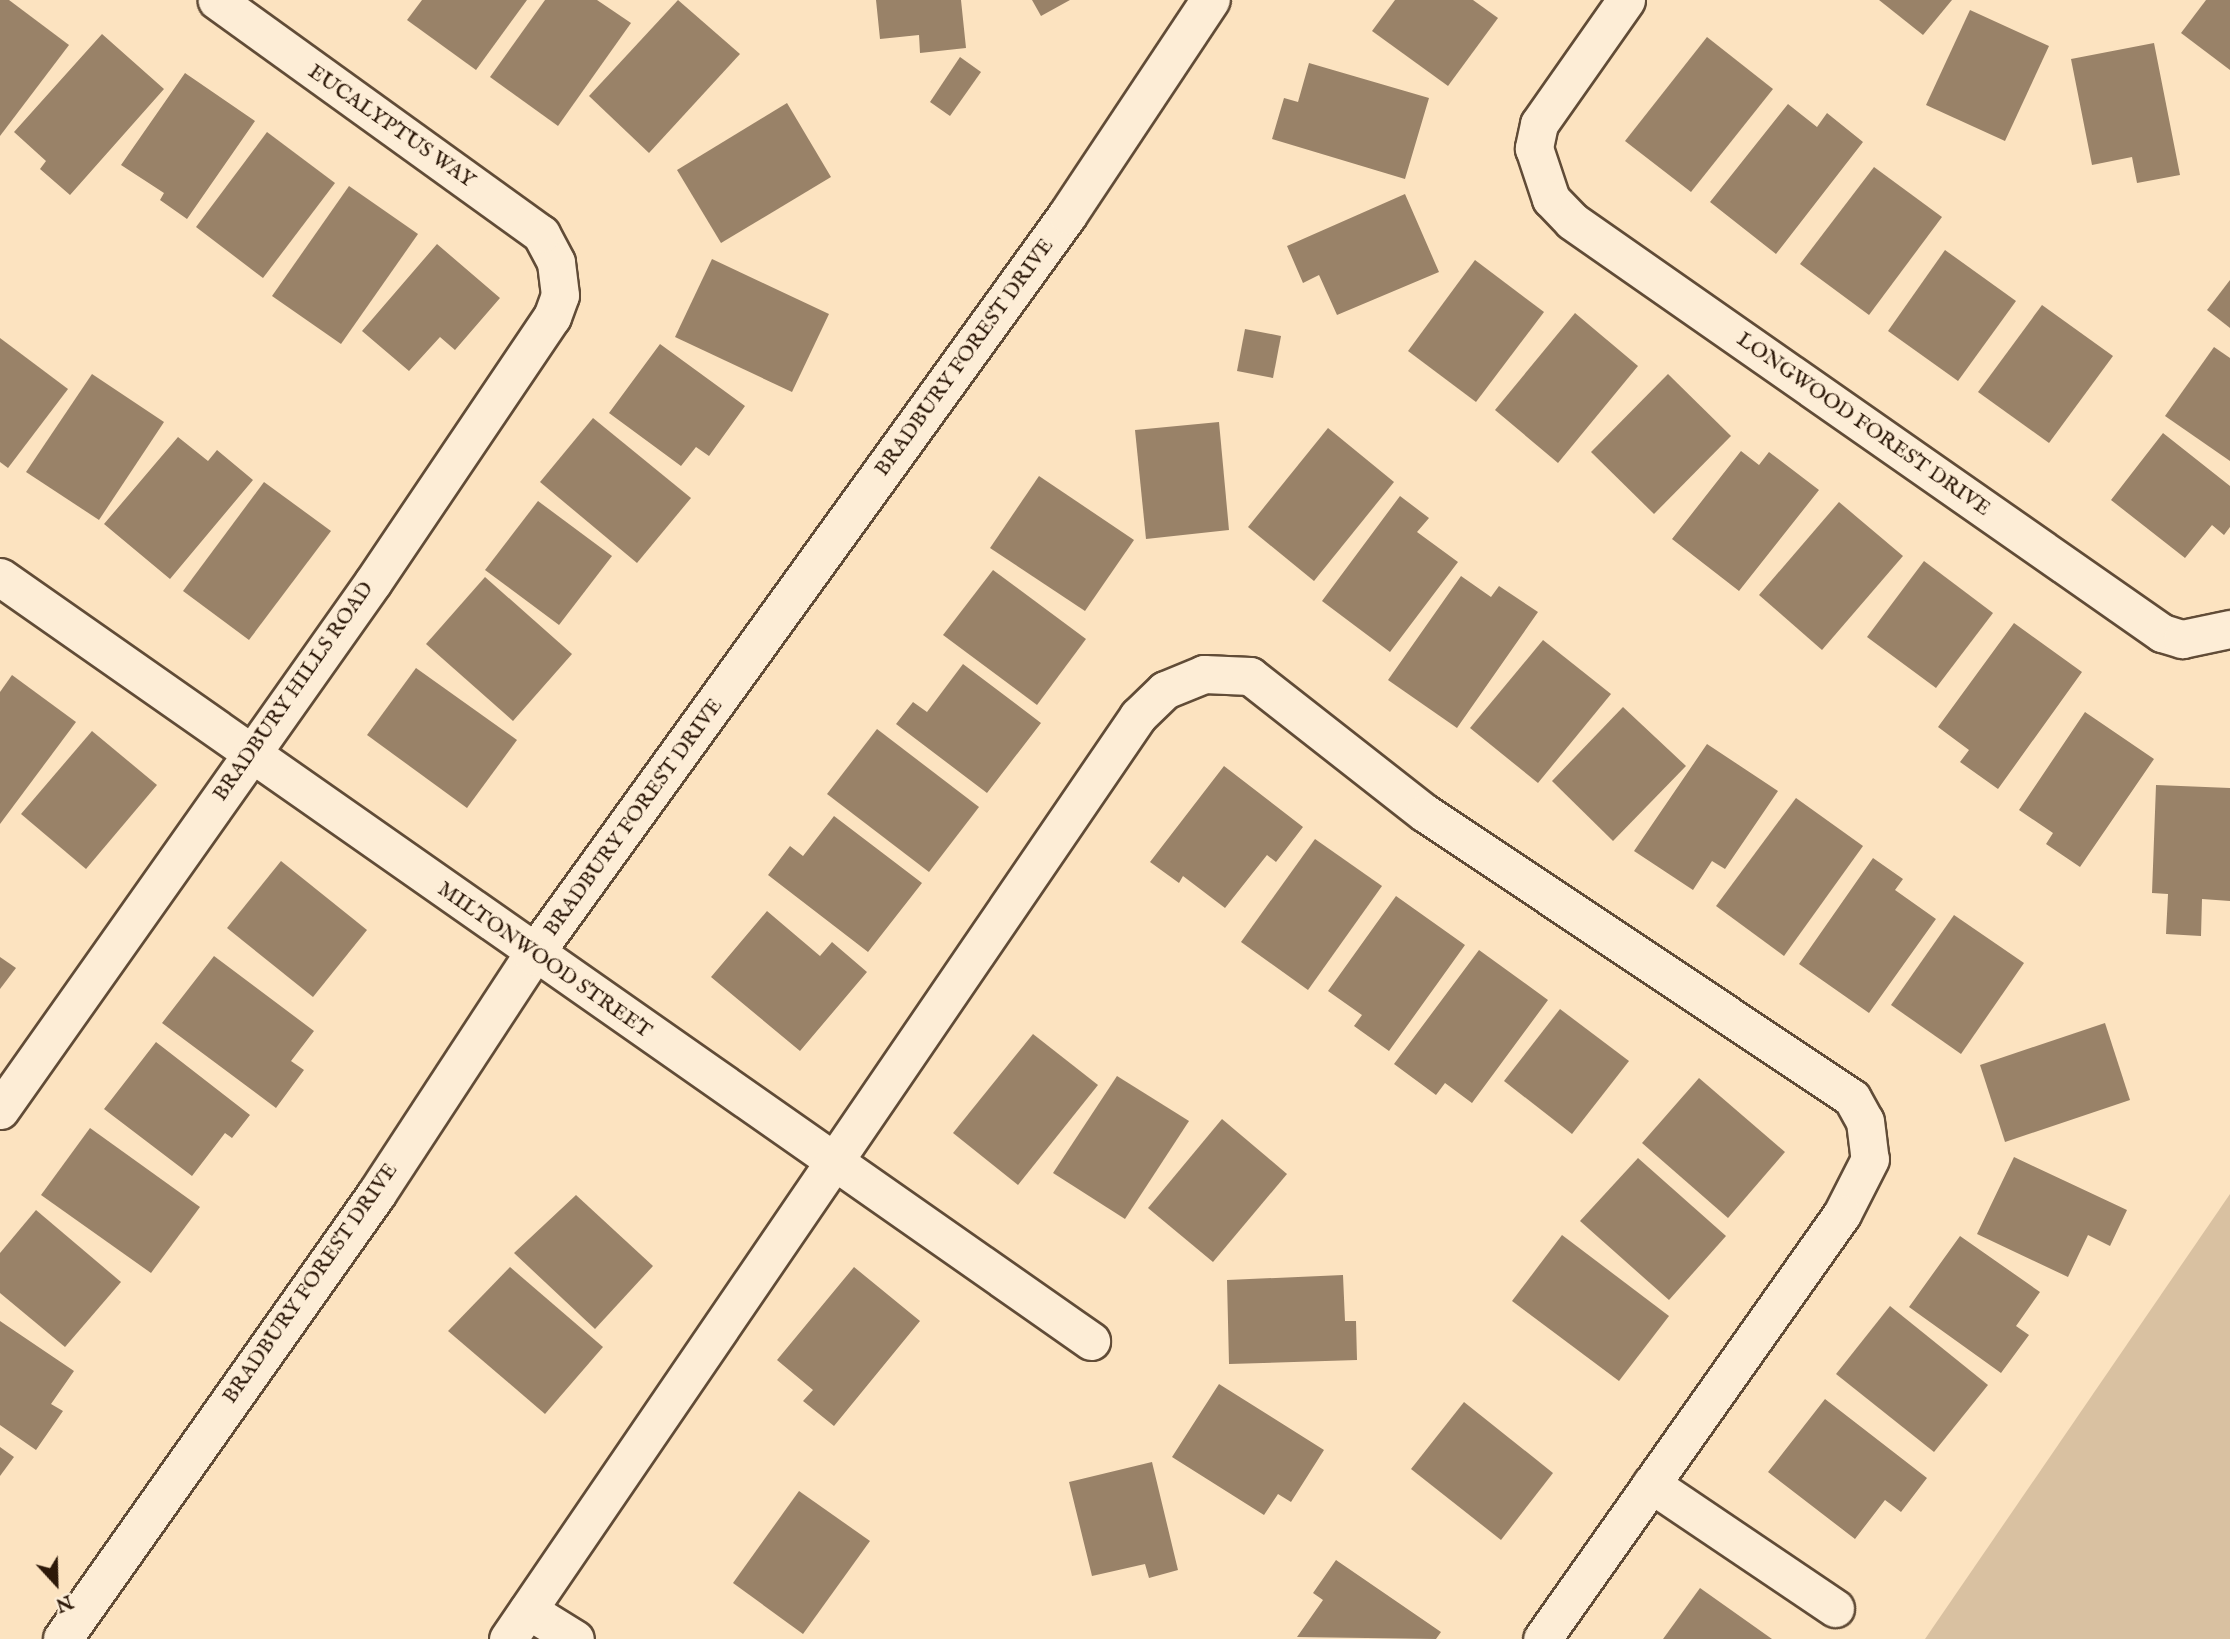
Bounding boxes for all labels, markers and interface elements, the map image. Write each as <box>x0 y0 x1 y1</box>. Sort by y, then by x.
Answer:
street label: EUCALYPTUS WAY <box>303 60 479 194</box>
street label: BRADBURY FOREST DRIVE <box>870 234 1060 482</box>
street label: LONGWOOD FOREST DRIVE <box>1731 328 1995 522</box>
street label: BRADBURY HILLS ROAD <box>209 577 379 807</box>
street label: BRADBURY FOREST DRIVE <box>539 694 729 942</box>
street label: MILTONWOOD STREET <box>432 877 656 1045</box>
street label: BRADBURY FOREST DRIVE <box>218 1159 404 1409</box>
north arrow <box>21 1548 91 1618</box>
text: N <box>52 1588 76 1617</box>

